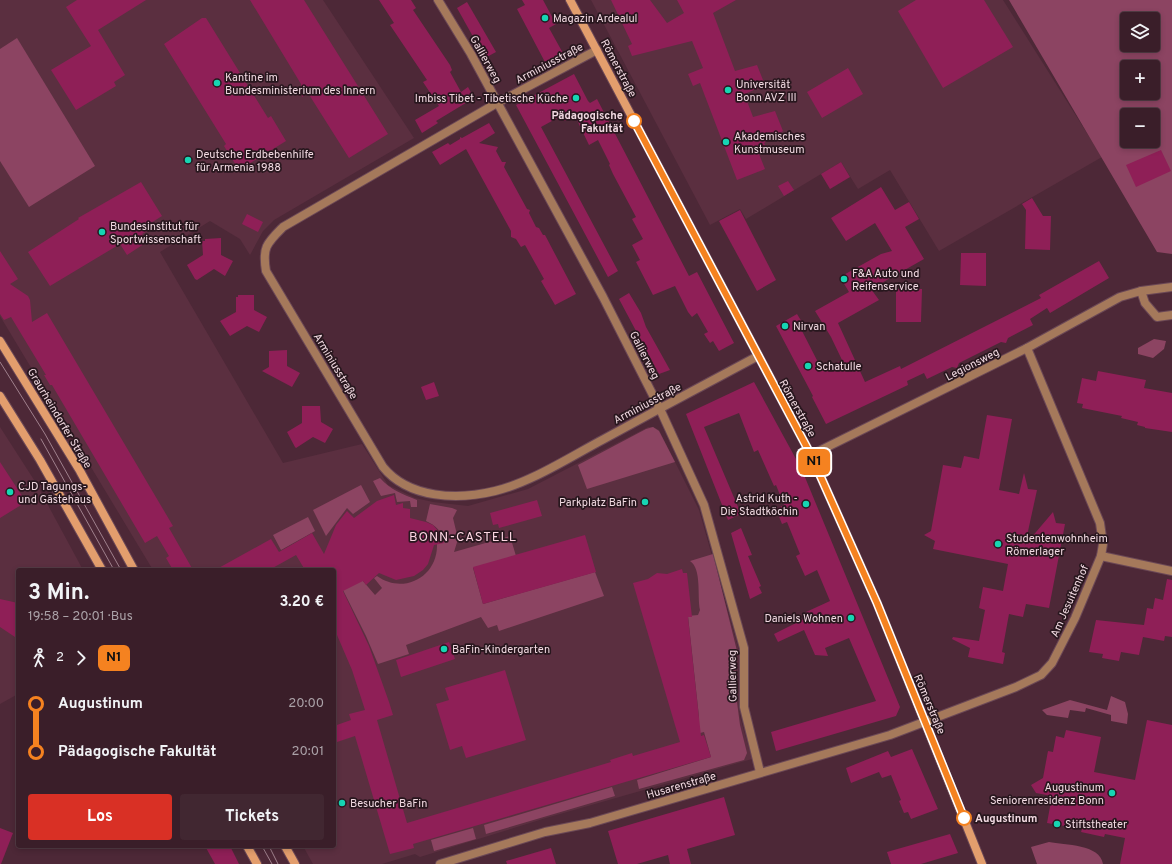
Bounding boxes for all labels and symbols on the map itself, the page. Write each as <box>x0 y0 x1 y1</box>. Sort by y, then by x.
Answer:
place label: Magazin Ardealul <box>553 12 637 26</box>
marker: Magazin Ardealul <box>540 13 550 23</box>
street label: Gallierweg <box>466 33 504 86</box>
street label: Römerstraße <box>597 37 639 100</box>
street label: Arminiusstraße <box>513 40 586 88</box>
place label: Kantine im Bundesministerium des Innern <box>225 71 375 98</box>
marker: Kantine im Bundesministerium des Innern <box>212 78 222 88</box>
place label: Universität Bonn AVZ III <box>736 78 797 105</box>
marker: Universität Bonn AVZ III <box>723 85 733 95</box>
place label: Imbiss Tibet - Tibetische Küche <box>415 92 568 106</box>
marker: Imbiss Tibet - Tibetische Küche <box>571 93 581 103</box>
place label: Pädagogische Fakultät <box>552 109 623 136</box>
marker: Pädagogische Fakultät <box>626 113 642 129</box>
place label: Akademisches Kunstmuseum <box>734 130 805 157</box>
marker: Akademisches Kunstmuseum <box>721 137 731 147</box>
place label: Deutsche Erdbebenhilfe für Armenia 1988 <box>196 148 314 175</box>
marker: Deutsche Erdbebenhilfe für Armenia 1988 <box>183 155 193 165</box>
place label: Bundesinstitut für Sportwissenschaft <box>110 220 201 247</box>
marker: Bundesinstitut für Sportwissenschaft <box>97 227 107 237</box>
place label: F&A Auto und Reifenservice <box>852 267 919 294</box>
marker: F&A Auto und Reifenservice <box>839 274 849 284</box>
place label: Nirvan <box>793 320 826 334</box>
marker: Nirvan <box>780 321 790 331</box>
street label: Gallierweg <box>626 329 662 382</box>
street label: Arminiusstraße <box>310 331 360 402</box>
street label: Legionsweg <box>943 345 1002 384</box>
place label: Schatulle <box>816 360 862 374</box>
marker: Schatulle <box>803 361 813 371</box>
street label: Graurheindorfer Straße <box>24 366 95 471</box>
street label: Römerstraße <box>776 377 819 440</box>
street label: Arminiusstraße <box>611 380 684 428</box>
line badge: N1 <box>796 449 832 475</box>
place label: CJD Tagungs- und Gästehaus <box>18 480 91 507</box>
marker: CJD Tagungs- und Gästehaus <box>5 487 15 497</box>
place label: Astrid Kuth - Die Stadtköchin <box>720 492 798 519</box>
place label: Parkplatz BaFin <box>559 496 637 510</box>
marker: Parkplatz BaFin <box>640 497 650 507</box>
marker: Astrid Kuth - Die Stadtköchin <box>801 499 811 509</box>
district label: BONN-CASTELL <box>409 530 517 546</box>
place label: Studentenwohnheim Römerlager <box>1006 532 1108 559</box>
marker: Studentenwohnheim Römerlager <box>993 539 1003 549</box>
street label: Am Jesuitenhof <box>1048 563 1092 640</box>
place label: Daniels Wohnen <box>764 612 843 626</box>
marker: Daniels Wohnen <box>846 613 856 623</box>
place label: BaFin-Kindergarten <box>452 643 550 657</box>
marker: BaFin-Kindergarten <box>439 644 449 654</box>
street label: Gallierweg <box>726 650 740 702</box>
street label: Römerstraße <box>910 672 948 737</box>
street label: Husarenstraße <box>645 769 718 803</box>
place label: Augustinum Seniorenresidenz Bonn <box>990 781 1104 808</box>
marker: Augustinum Seniorenresidenz Bonn <box>1107 788 1117 798</box>
place label: Besucher BaFin <box>350 797 427 811</box>
marker: Besucher BaFin <box>337 798 347 808</box>
marker: Augustinum <box>956 810 972 826</box>
place label: Augustinum <box>975 812 1037 826</box>
place label: Stiftstheater <box>1065 818 1128 832</box>
marker: Stiftstheater <box>1052 819 1062 829</box>

